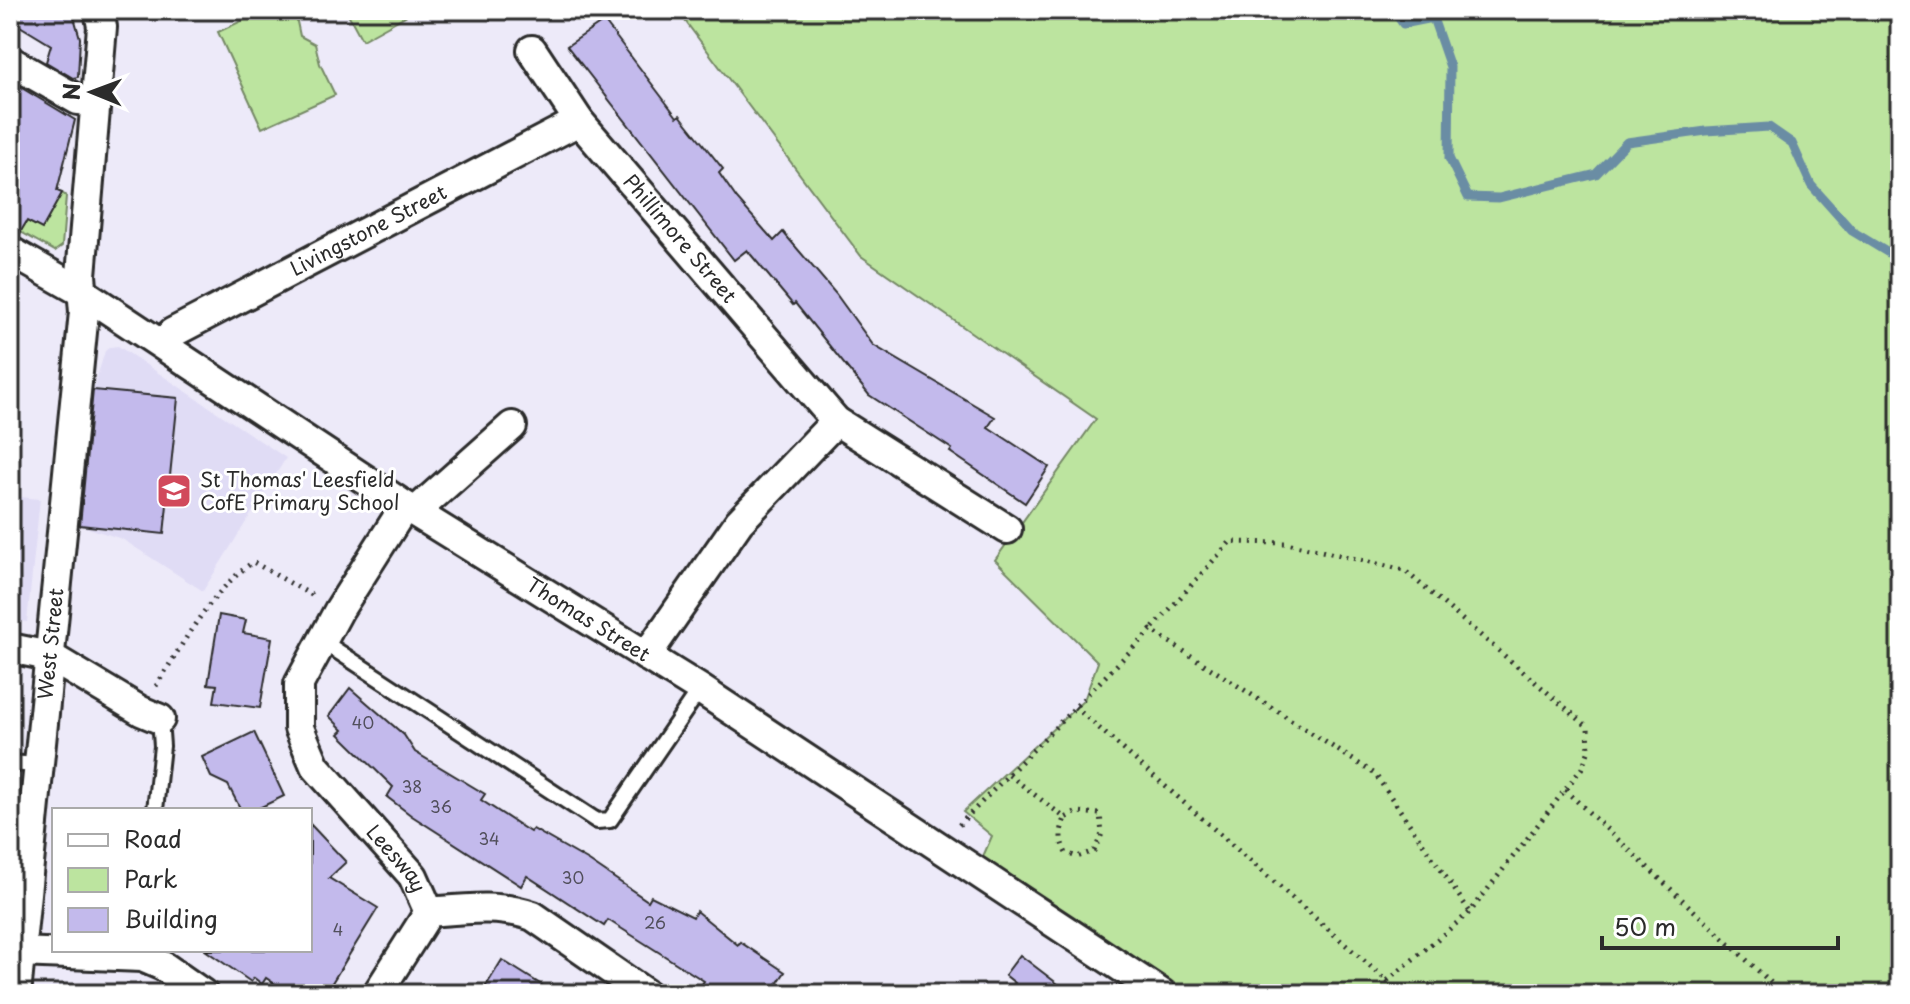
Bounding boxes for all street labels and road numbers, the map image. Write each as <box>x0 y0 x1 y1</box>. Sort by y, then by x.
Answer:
street label: Phillimore Street <box>617 167 744 309</box>
street label: Livingstone Street <box>284 176 452 283</box>
street label: Thomas Street <box>521 569 656 669</box>
street label: West Street <box>29 586 70 701</box>
street label: Leesway <box>360 817 434 897</box>

